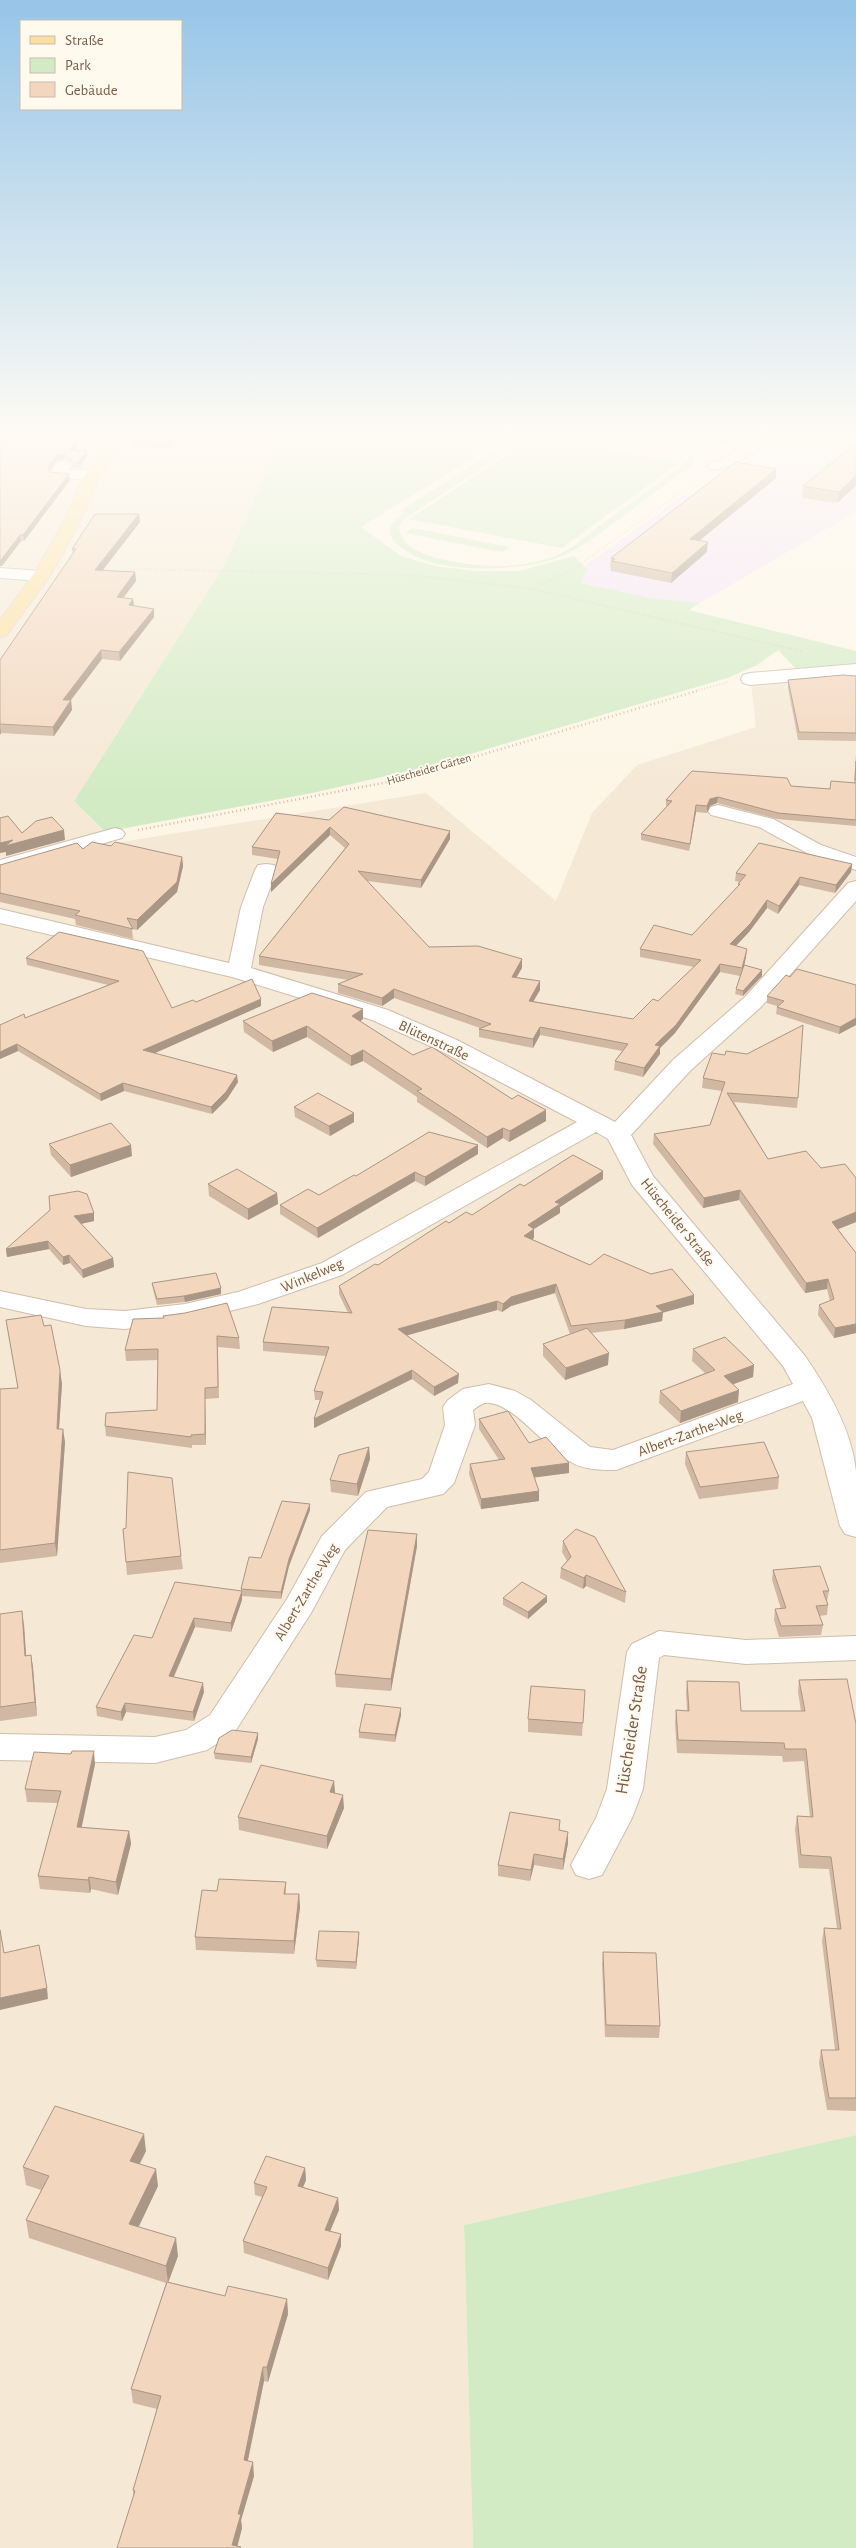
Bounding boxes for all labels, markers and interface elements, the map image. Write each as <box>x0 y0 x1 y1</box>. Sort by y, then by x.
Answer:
legend <box>20 20 182 110</box>
text: Straße <box>65 33 104 48</box>
text: Park <box>65 58 91 73</box>
text: Gebäude <box>65 83 118 98</box>
street label: Hüscheider Gärten <box>385 751 473 787</box>
street label: Blütenstraße <box>396 1018 471 1063</box>
street label: Hüscheider Straße <box>638 1176 718 1269</box>
street label: Winkelweg <box>279 1255 346 1295</box>
street label: Albert-Zarthe-Weg <box>636 1407 745 1459</box>
street label: Albert-Zarthe-Weg <box>272 1541 342 1643</box>
street label: Hüscheider Straße <box>613 1665 651 1796</box>

